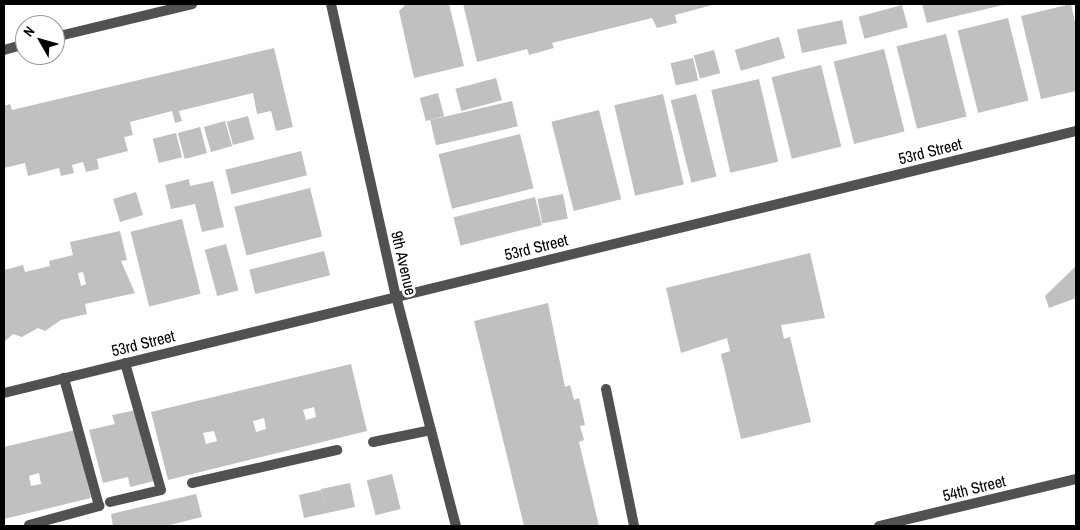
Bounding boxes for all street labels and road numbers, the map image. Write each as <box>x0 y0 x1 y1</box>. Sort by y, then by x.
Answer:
street label: 53rd Street <box>896 134 964 168</box>
street label: 9th Avenue <box>387 229 421 297</box>
street label: 53rd Street <box>502 230 570 264</box>
street label: 53rd Street <box>109 326 177 360</box>
street label: 54th Street <box>941 471 1007 505</box>

